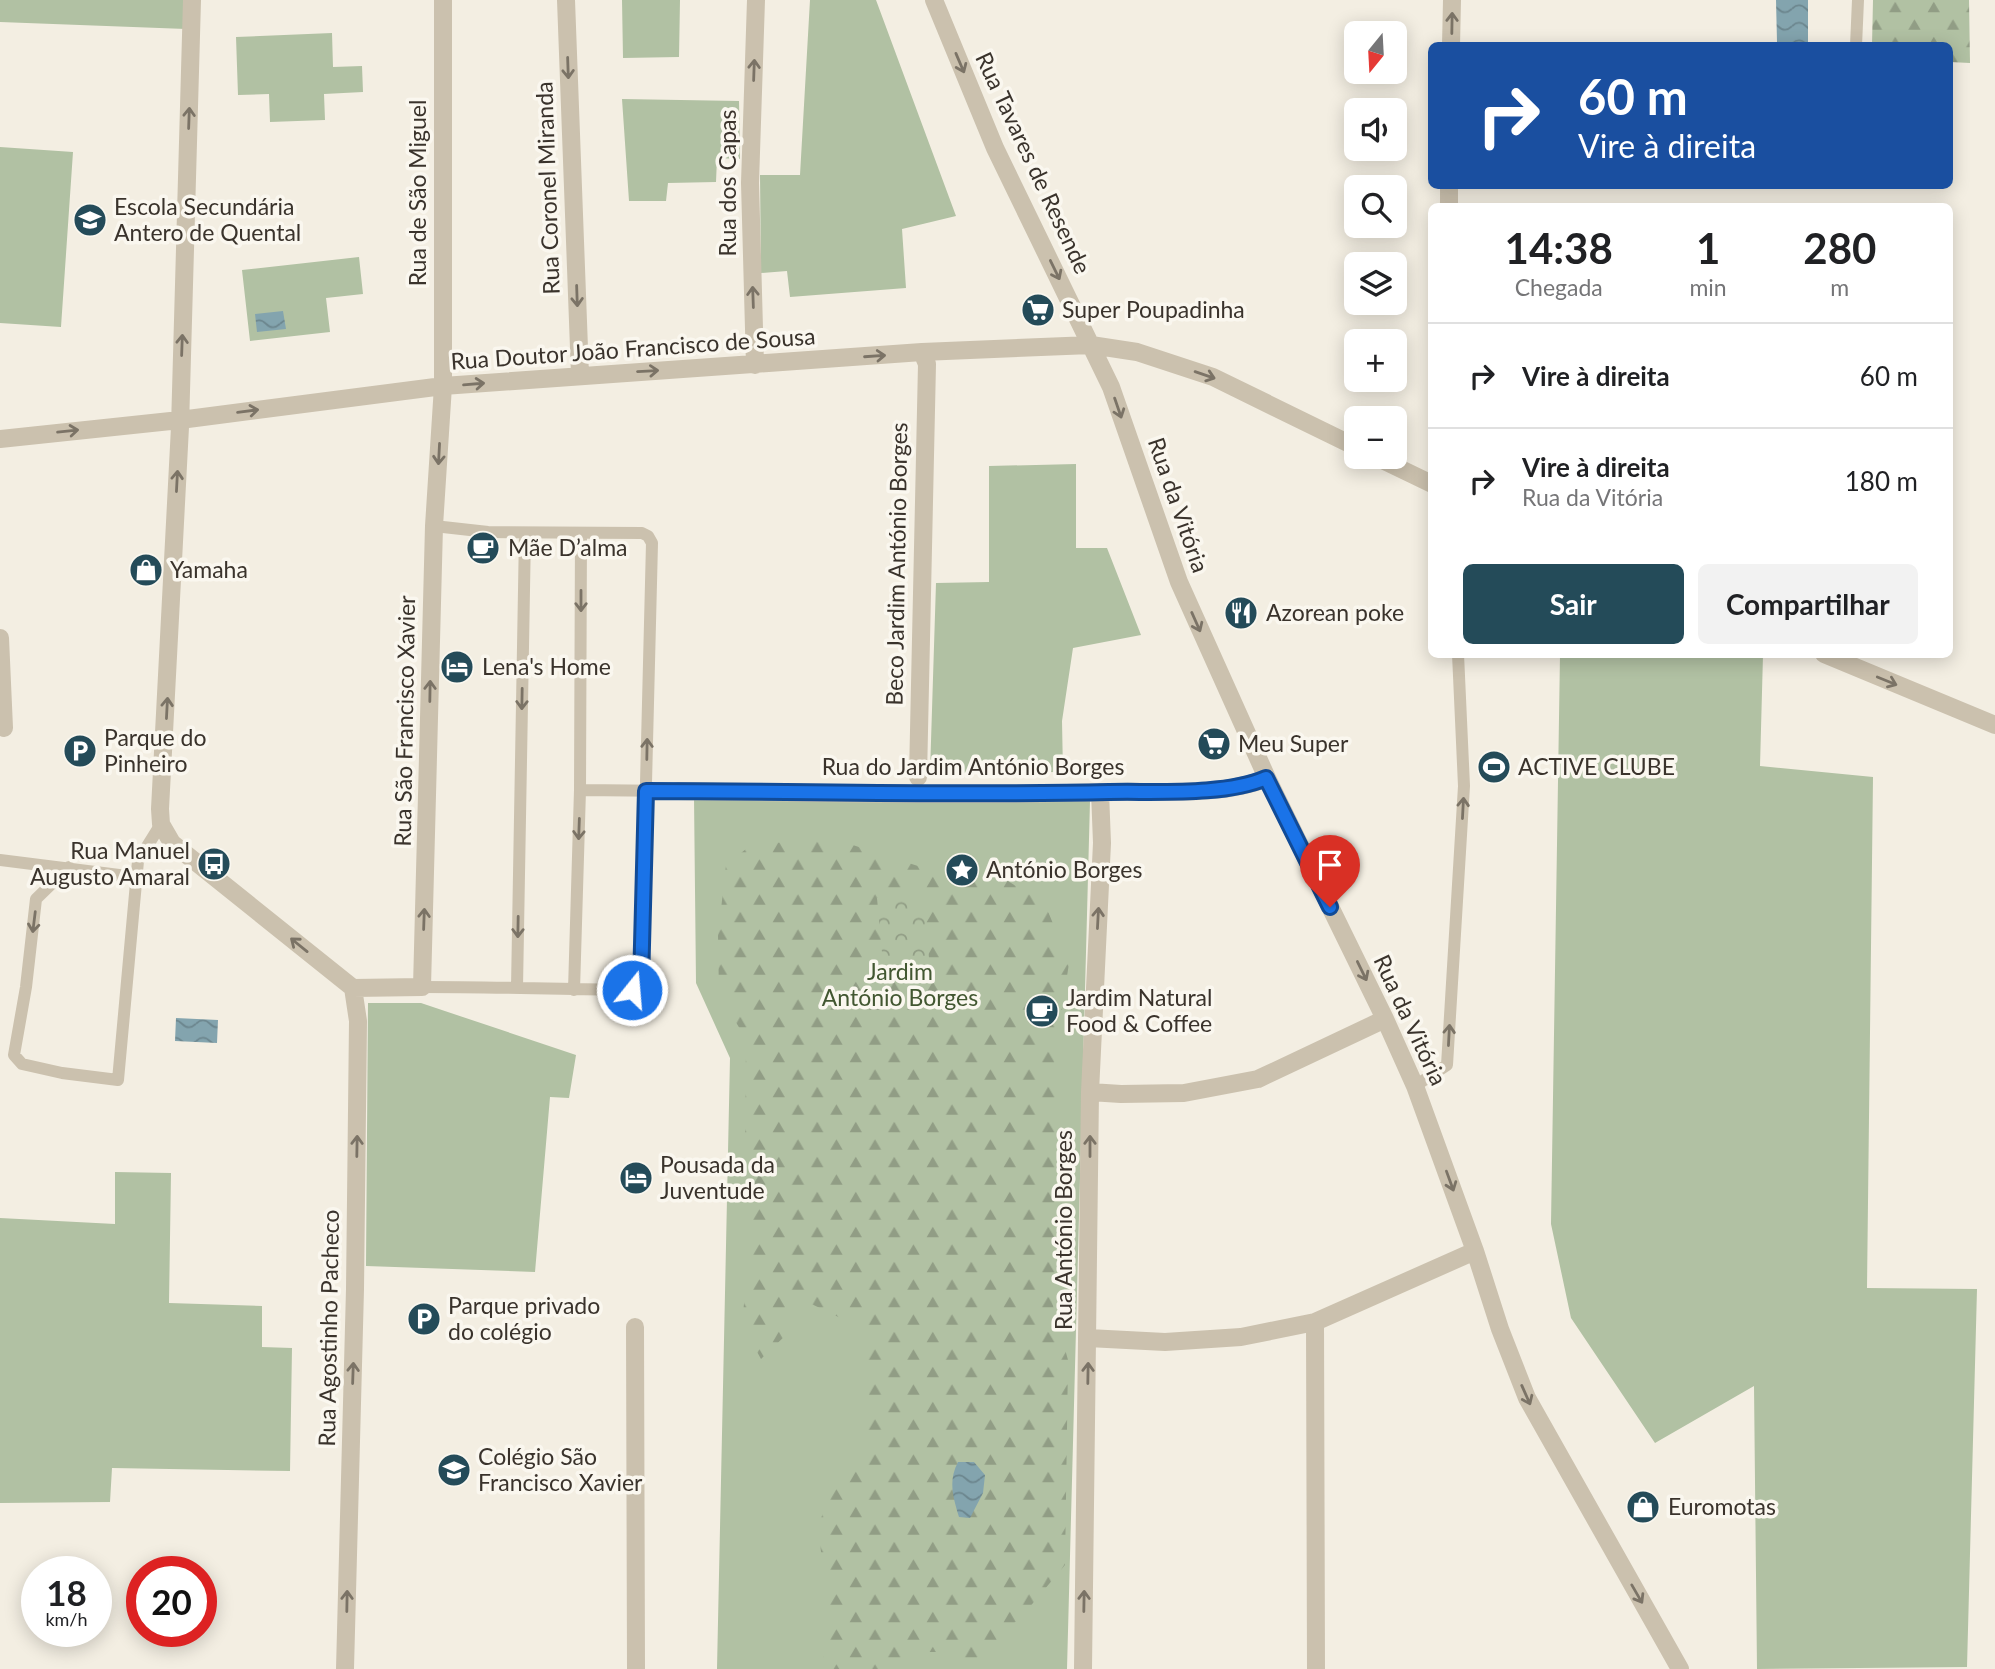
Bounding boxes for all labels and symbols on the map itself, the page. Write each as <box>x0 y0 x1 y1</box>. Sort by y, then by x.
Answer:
one-way arrow <box>1445 12 1458 35</box>
north arrow <box>1344 21 1407 84</box>
street label: Rua Tavares de Resende <box>970 47 1098 278</box>
one-way arrow <box>955 52 968 73</box>
one-way arrow <box>562 56 575 79</box>
one-way arrow <box>747 59 760 82</box>
street label: Rua Coronel Miranda <box>529 81 565 295</box>
street label: Rua de São Miguel <box>403 100 431 286</box>
one-way arrow <box>182 107 195 130</box>
street label: Rua dos Capas <box>713 110 741 256</box>
place label: Escola Secundária Antero de Quental <box>114 192 301 246</box>
school or university icon: Escola Secundária Antero de Quental <box>71 201 109 239</box>
one-way arrow <box>1048 259 1062 280</box>
one-way arrow <box>570 284 583 307</box>
one-way arrow <box>746 286 760 309</box>
supermarket icon: Super Poupadinha <box>1019 291 1057 329</box>
place label: Super Poupadinha <box>1062 295 1245 323</box>
street label: Rua Doutor João Francisco de Sousa <box>450 321 816 375</box>
one-way arrow <box>175 334 188 357</box>
one-way arrow <box>863 349 886 362</box>
one-way arrow <box>636 365 659 378</box>
one-way arrow <box>1193 370 1215 382</box>
one-way arrow <box>462 377 484 390</box>
one-way arrow <box>1112 397 1125 419</box>
one-way arrow <box>236 405 259 418</box>
street label: Beco Jardim António Borges <box>880 422 912 706</box>
one-way arrow <box>56 424 79 437</box>
street label: Rua da Vitória <box>1143 433 1215 576</box>
one-way arrow <box>432 443 445 466</box>
one-way arrow <box>171 470 184 493</box>
cafe icon: Mãe D’alma <box>464 529 502 567</box>
place label: Mãe D’alma <box>508 533 628 561</box>
shop icon: Yamaha <box>127 551 165 589</box>
place label: Yamaha <box>170 555 248 583</box>
one-way arrow <box>574 590 588 613</box>
restaurant icon: Azorean poke <box>1222 594 1260 632</box>
street label: Rua São Francisco Xavier <box>388 595 420 847</box>
place label: Azorean poke <box>1266 598 1404 626</box>
one-way arrow <box>1190 610 1203 632</box>
hotel icon: Lena's Home <box>438 648 476 686</box>
place label: Lena's Home <box>482 652 611 680</box>
one-way arrow <box>1875 675 1897 688</box>
one-way arrow <box>424 680 437 703</box>
one-way arrow <box>515 688 529 711</box>
one-way arrow <box>160 697 173 720</box>
place label: Parque do Pinheiro <box>104 723 206 777</box>
supermarket icon: Meu Super <box>1195 725 1233 763</box>
place label: Meu Super <box>1238 729 1349 757</box>
parking icon: Parque do Pinheiro <box>61 732 99 770</box>
one-way arrow <box>640 738 654 761</box>
sports icon: ACTIVE CLUBE <box>1475 748 1513 786</box>
street label: Rua do Jardim António Borges <box>822 752 1124 780</box>
place label: ACTIVE CLUBE <box>1518 752 1675 780</box>
one-way arrow <box>1456 797 1469 820</box>
one-way arrow <box>572 817 586 840</box>
pin <box>1300 835 1360 907</box>
place label: Rua Manuel Augusto Amaral <box>30 836 190 890</box>
bus stop icon: Rua Manuel Augusto Amaral <box>195 845 233 883</box>
place icon: António Borges <box>943 851 981 889</box>
place label: António Borges <box>986 855 1142 883</box>
one-way arrow <box>418 907 431 930</box>
one-way arrow <box>1092 907 1105 930</box>
one-way arrow <box>27 910 40 933</box>
one-way arrow <box>511 915 525 938</box>
one-way arrow <box>291 938 309 953</box>
street label: Rua da Vitória <box>1368 950 1453 1089</box>
position arrow <box>595 953 669 1027</box>
park label: Jardim António Borges <box>822 957 978 1011</box>
one-way arrow <box>1355 960 1369 981</box>
place label: Jardim Natural Food & Coffee <box>1066 983 1212 1037</box>
cafe icon: Jardim Natural Food & Coffee <box>1023 992 1061 1030</box>
one-way arrow <box>1443 1024 1456 1047</box>
street label: Rua António Borges <box>1049 1130 1077 1330</box>
one-way arrow <box>350 1135 364 1158</box>
one-way arrow <box>1083 1135 1097 1158</box>
place label: Pousada da Juventude <box>660 1150 775 1204</box>
hotel icon: Pousada da Juventude <box>617 1159 655 1197</box>
one-way arrow <box>1445 1169 1457 1191</box>
street label: Rua Agostinho Pacheco <box>312 1209 344 1447</box>
place label: Parque privado do colégio <box>448 1291 600 1345</box>
parking icon: Parque privado do colégio <box>405 1300 443 1338</box>
one-way arrow <box>346 1362 360 1385</box>
one-way arrow <box>1081 1362 1094 1385</box>
one-way arrow <box>1520 1384 1533 1405</box>
place label: Colégio São Francisco Xavier <box>478 1442 643 1496</box>
school or university icon: Colégio São Francisco Xavier <box>435 1451 473 1489</box>
shop icon: Euromotas <box>1624 1488 1662 1526</box>
place label: Euromotas <box>1668 1492 1776 1520</box>
speed limit sign: 20 <box>126 1556 217 1647</box>
one-way arrow <box>1630 1583 1644 1603</box>
one-way arrow <box>340 1590 354 1613</box>
one-way arrow <box>1077 1590 1091 1613</box>

